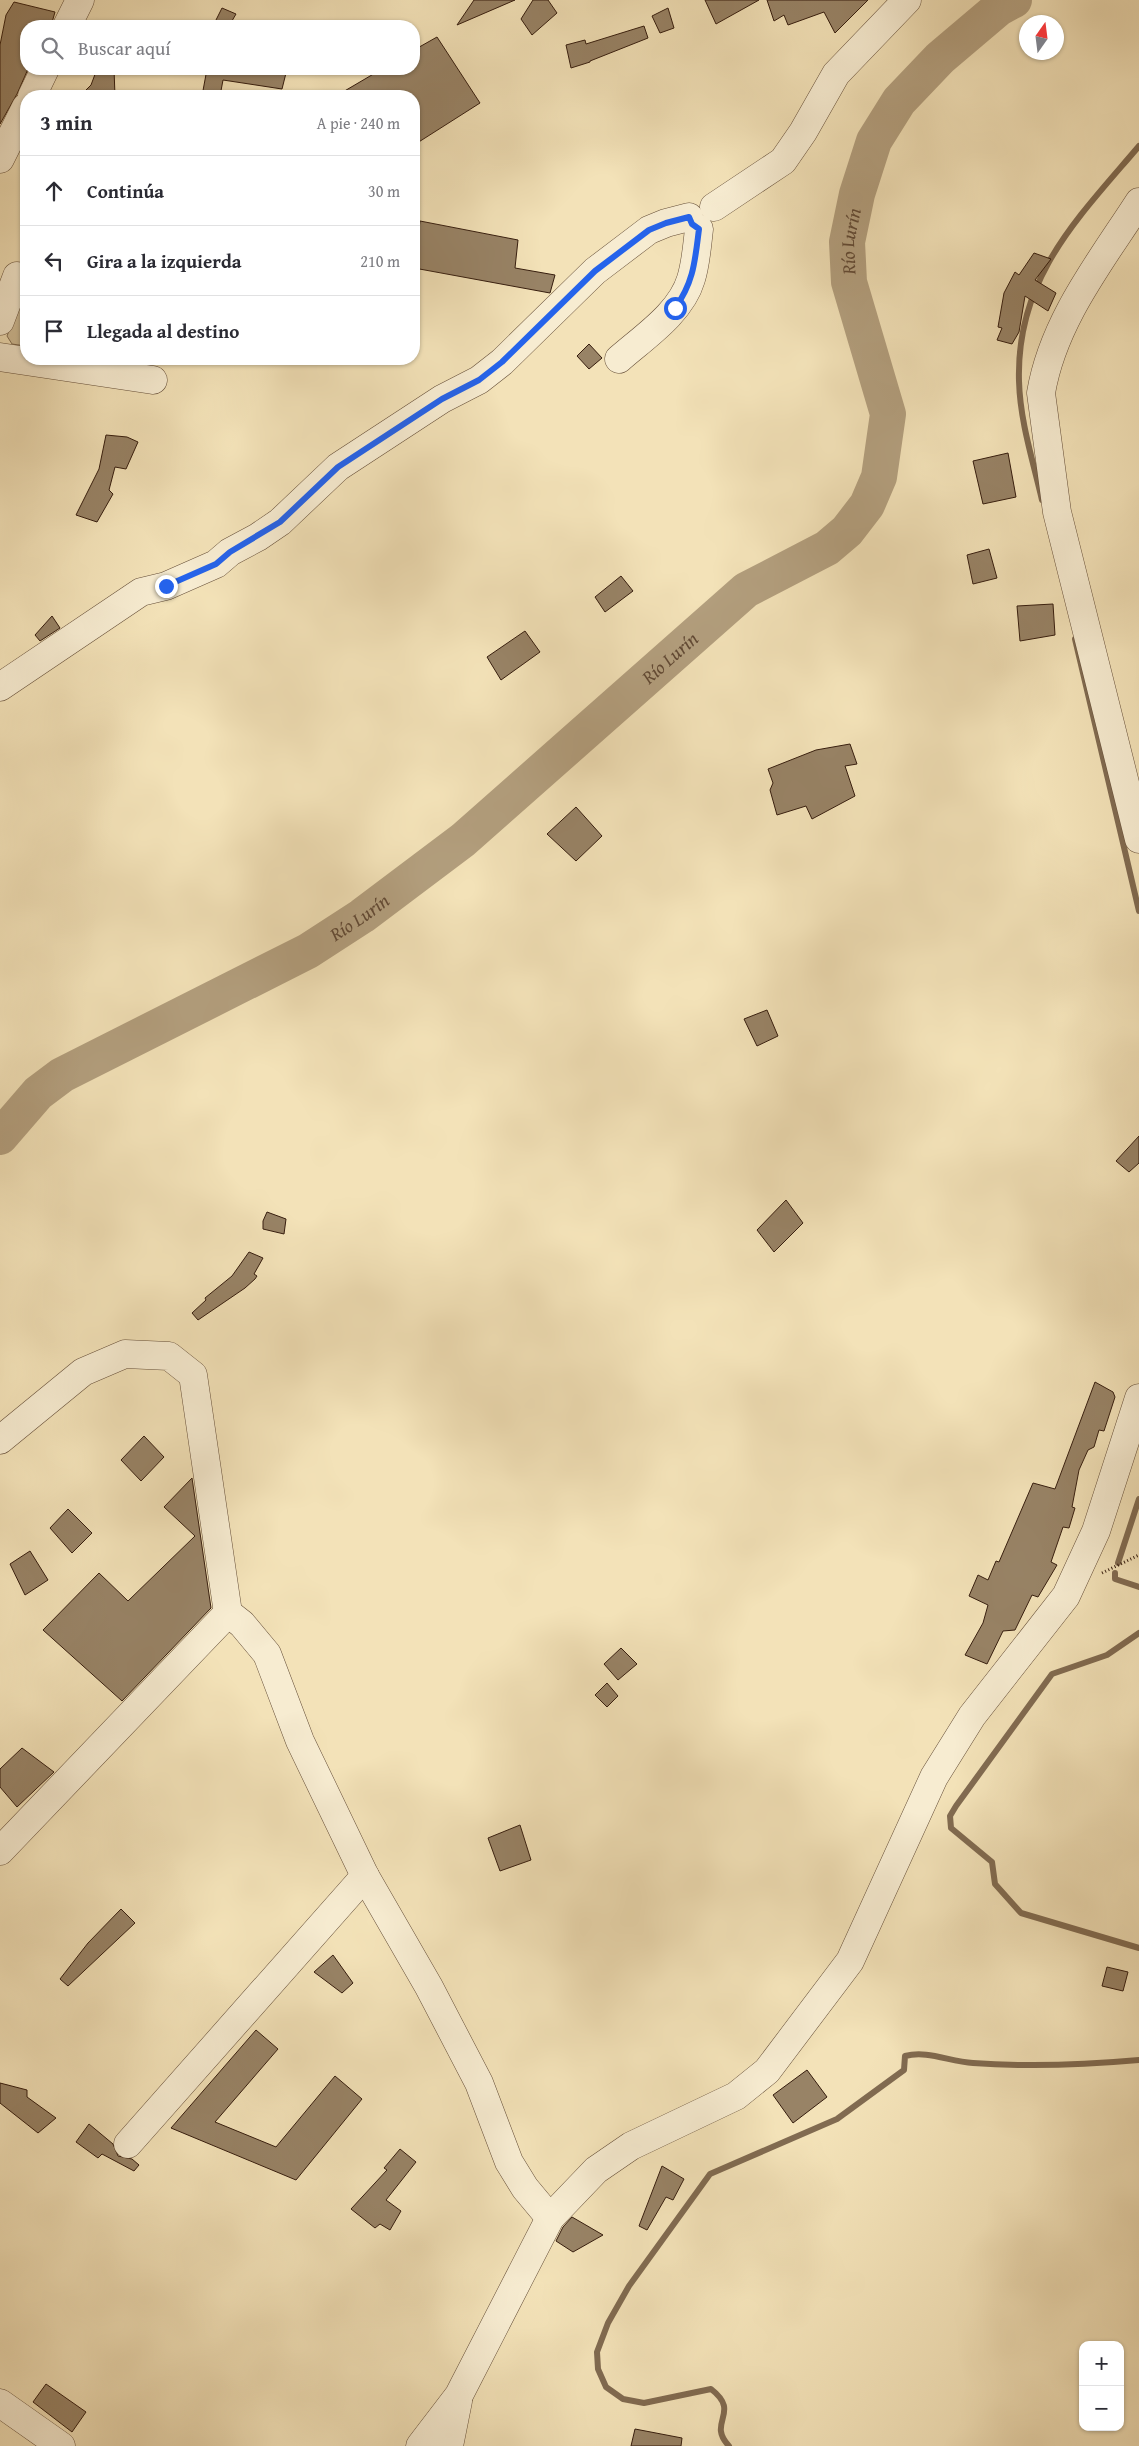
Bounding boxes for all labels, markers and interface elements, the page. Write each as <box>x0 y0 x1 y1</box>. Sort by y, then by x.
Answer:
north arrow <box>1019 15 1064 60</box>
search box <box>20 20 420 75</box>
icon: search <box>38 34 66 62</box>
text: Buscar aquí <box>78 34 171 62</box>
text: 3 min <box>40 107 92 138</box>
text: A pie · 240 m <box>317 111 400 135</box>
icon: ahead <box>40 177 68 205</box>
text: Continúa <box>87 177 164 205</box>
text: 30 m <box>368 179 400 203</box>
water label: Río Lurín <box>833 205 868 276</box>
icon: left <box>40 247 68 275</box>
text: Gira a la izquierda <box>87 247 242 275</box>
text: 210 m <box>360 249 400 273</box>
route start <box>664 297 687 320</box>
icon: arrive <box>40 317 68 345</box>
text: Llegada al destino <box>87 317 239 345</box>
route end <box>155 575 178 598</box>
water label: Río Lurín <box>634 625 704 691</box>
water label: Río Lurín <box>323 886 395 948</box>
map controls <box>1079 2341 1124 2431</box>
button: + <box>1079 2341 1124 2386</box>
button: − <box>1079 2386 1124 2431</box>

